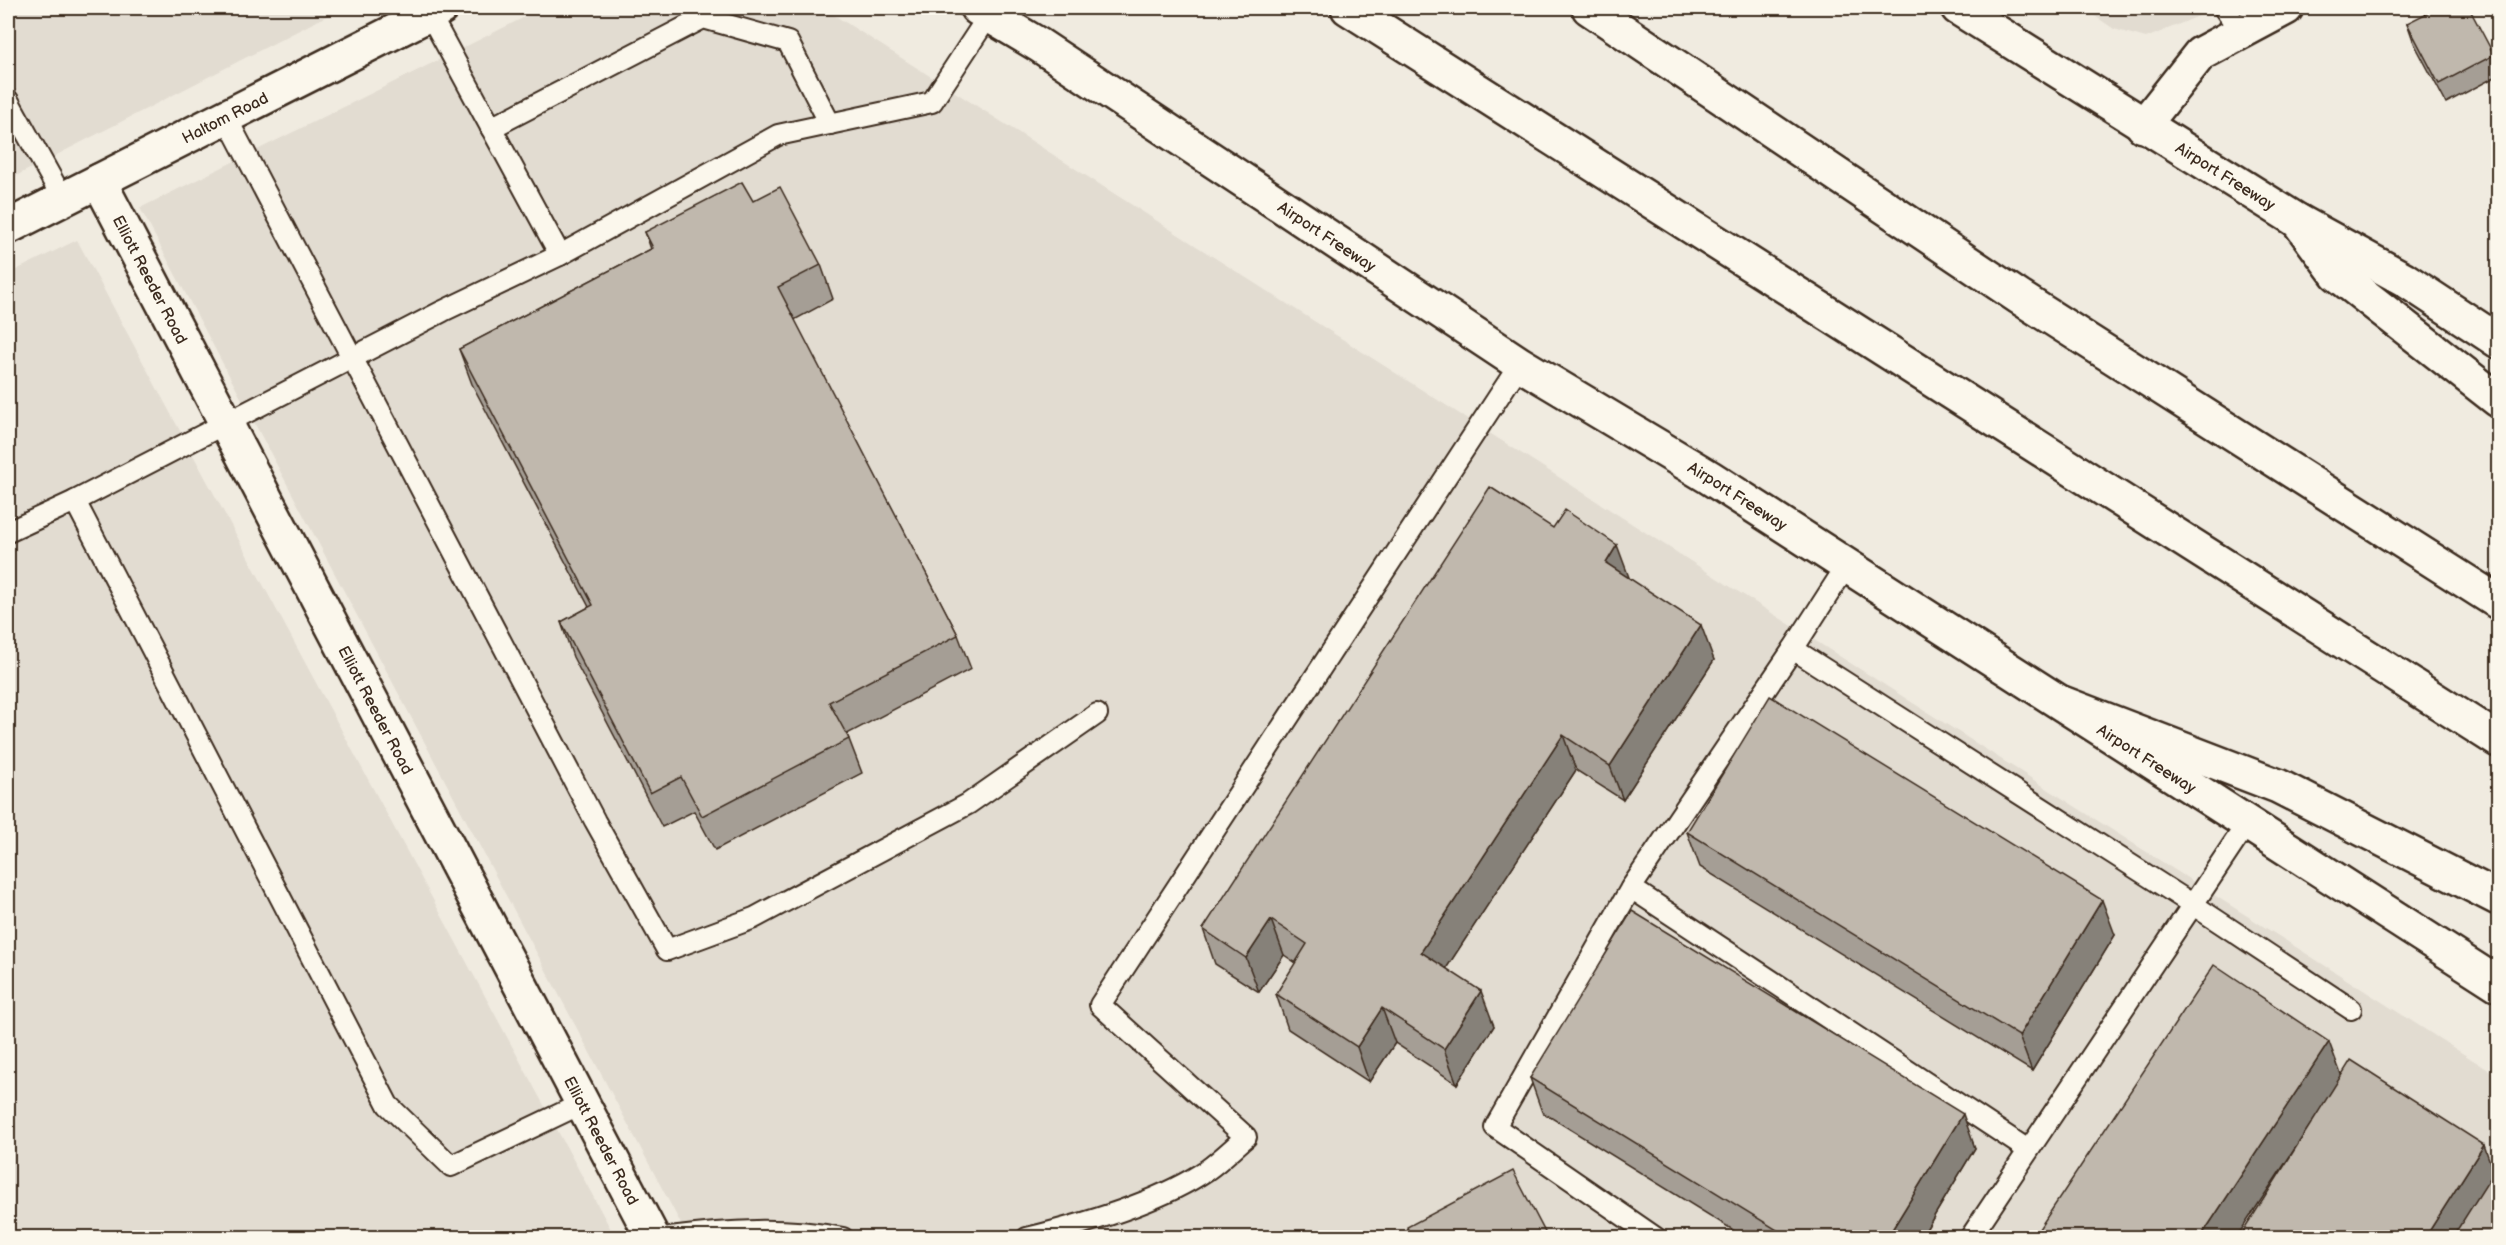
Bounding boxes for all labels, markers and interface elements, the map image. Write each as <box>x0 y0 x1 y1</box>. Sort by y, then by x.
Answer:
street label: Haltom Road <box>179 89 272 148</box>
street label: Airport Freeway <box>2172 139 2279 216</box>
street label: Airport Freeway <box>1274 198 1380 277</box>
street label: Elliott Reeder Road <box>108 213 191 347</box>
street label: Airport Freeway <box>1684 459 1791 536</box>
street label: Elliott Reeder Road <box>333 643 416 778</box>
street label: Airport Freeway <box>2093 721 2200 799</box>
street label: Elliott Reeder Road <box>559 1073 642 1208</box>

